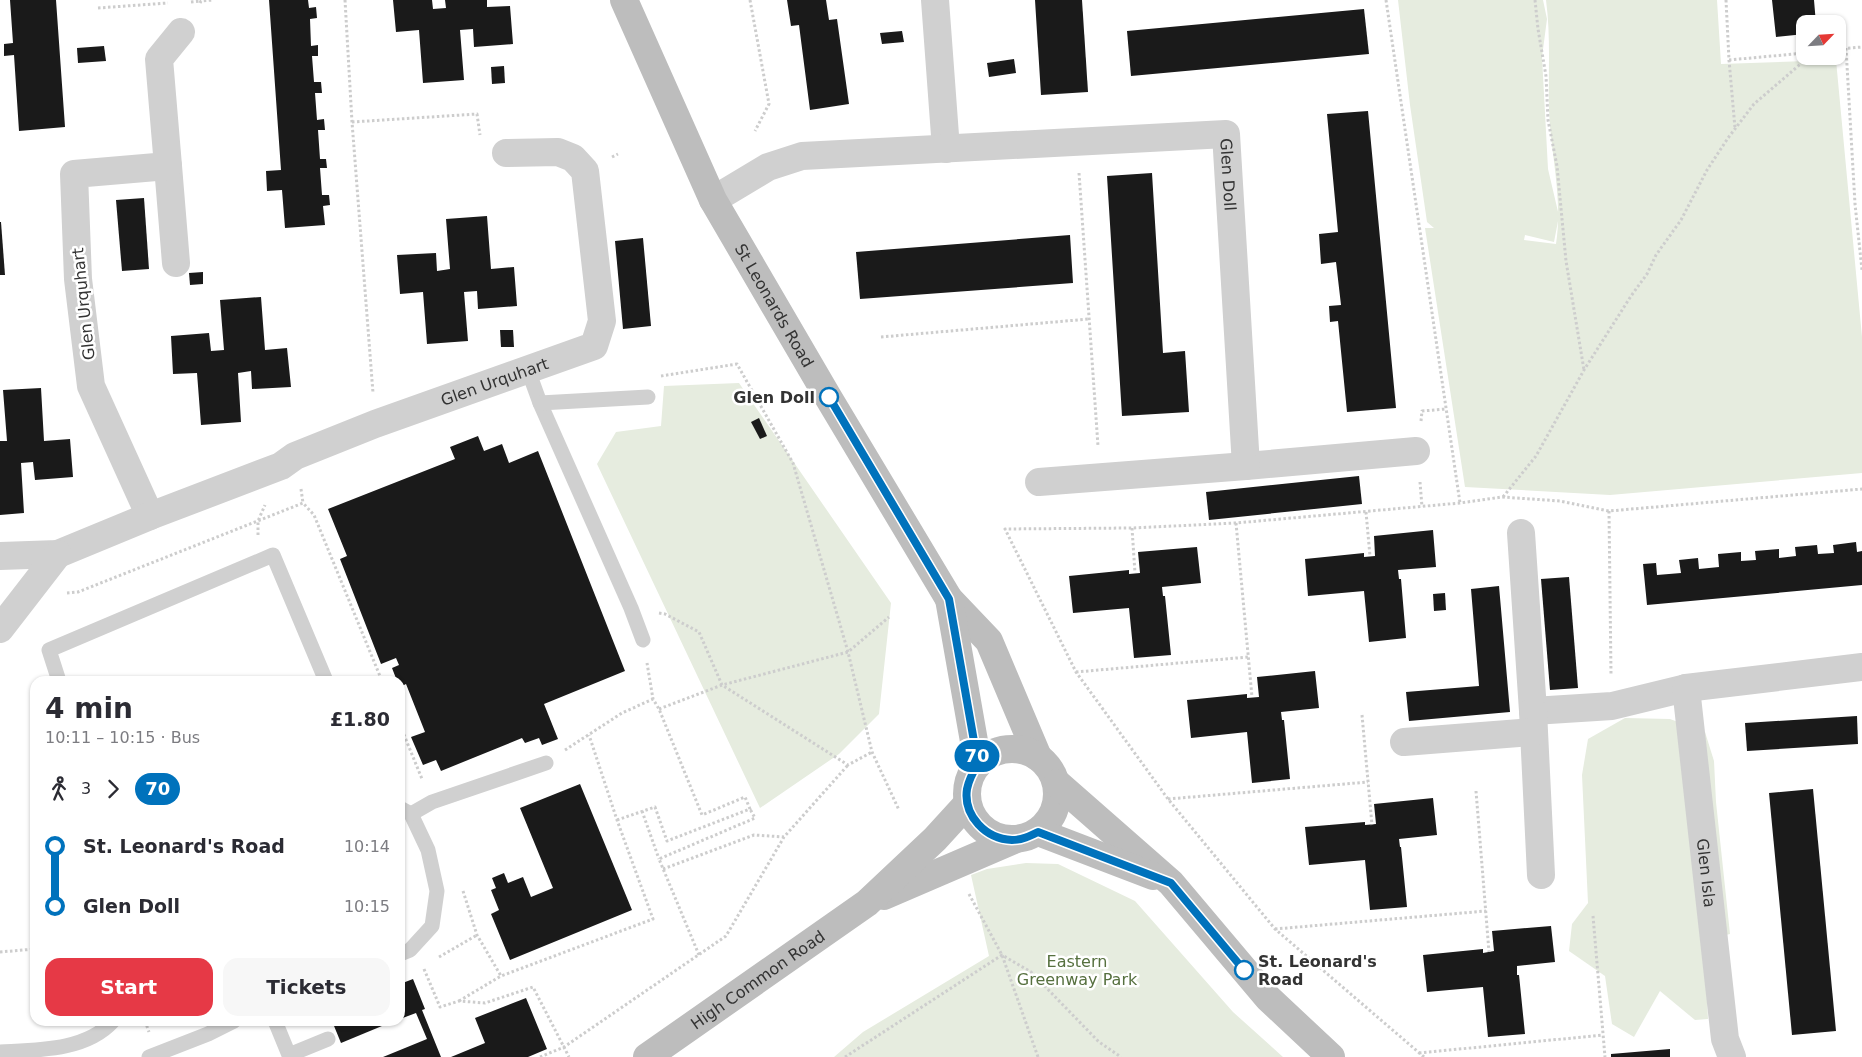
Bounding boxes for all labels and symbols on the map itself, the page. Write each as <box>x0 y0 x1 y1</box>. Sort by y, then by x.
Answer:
north arrow <box>1796 15 1846 65</box>
street label: Glen Doll <box>1216 138 1240 212</box>
street label: St Leonards Road <box>731 241 818 371</box>
street label: Glen Urquhart <box>68 247 99 361</box>
street label: Glen Urquhart <box>438 354 551 410</box>
marker: Glen Doll <box>819 387 839 407</box>
place label: Glen Doll <box>733 388 815 407</box>
line badge: 70 <box>954 740 1000 772</box>
street label: Glen Isla <box>1693 837 1719 908</box>
street label: High Common Road <box>687 927 829 1033</box>
park label: Eastern Greenway Park <box>1017 952 1138 989</box>
place label: St. Leonard's Road <box>1258 952 1377 989</box>
marker: St. Leonard's Road <box>1234 960 1254 980</box>

